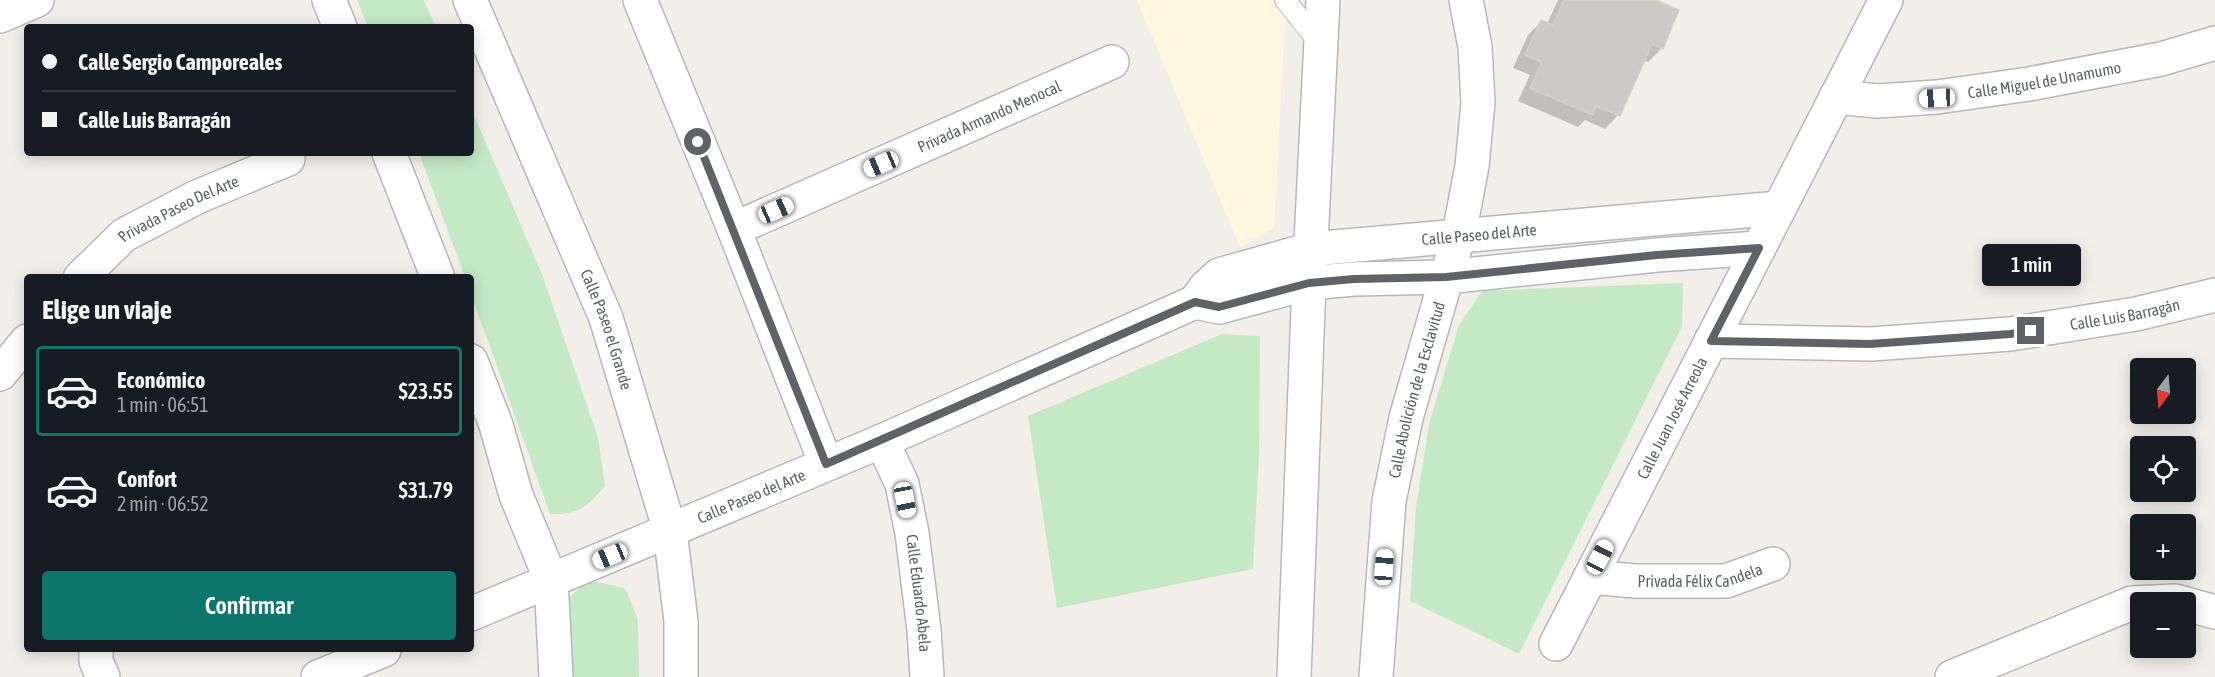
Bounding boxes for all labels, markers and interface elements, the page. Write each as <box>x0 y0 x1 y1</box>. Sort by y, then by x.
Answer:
text: Calle Sergio Camporeales <box>78 49 282 75</box>
street label: Calle Miguel de Unamumo <box>1966 58 2122 102</box>
street label: Privada Armando Menocal <box>915 76 1064 156</box>
car <box>1919 88 1955 108</box>
text: Calle Luis Barragán <box>78 107 231 133</box>
route start <box>684 128 711 155</box>
car <box>861 149 901 179</box>
street label: Privada Paseo Del Arte <box>114 172 241 245</box>
car <box>756 194 796 226</box>
street label: Calle Paseo del Arte <box>1421 220 1537 248</box>
callout: 1 min <box>1982 244 2080 286</box>
text: 1 min <box>2011 253 2052 276</box>
street label: Calle Paseo el Grande <box>577 266 636 392</box>
text: Elige un viaje <box>42 294 172 325</box>
street label: Calle Luis Barragán <box>2069 295 2182 333</box>
street label: Calle Abolición de la Esclavitud <box>1385 300 1448 480</box>
route end <box>2017 317 2044 344</box>
street label: Calle Juan José Arreola <box>1633 354 1710 482</box>
north arrow <box>2130 358 2196 424</box>
map controls <box>2130 358 2196 658</box>
icon: car <box>45 364 99 418</box>
text: Económico <box>117 367 205 393</box>
text: $23.55 <box>398 378 453 404</box>
text: 1 min · 06:51 <box>117 393 209 416</box>
button: locate <box>2130 436 2196 502</box>
icon: car <box>45 463 99 517</box>
street label: Calle Paseo del Arte <box>694 465 808 527</box>
text: Confort <box>117 466 177 492</box>
text: $31.79 <box>398 477 453 503</box>
car <box>893 481 917 519</box>
text: 2 min · 06:52 <box>117 492 209 515</box>
button: + <box>2130 514 2196 580</box>
street label: Calle Eduardo Abela <box>903 533 934 653</box>
car <box>1584 537 1616 577</box>
car <box>590 541 630 571</box>
car <box>1374 548 1394 586</box>
street label: Privada Félix Candela <box>1638 560 1765 590</box>
button: Confirmar <box>42 571 456 640</box>
button: − <box>2130 592 2196 658</box>

